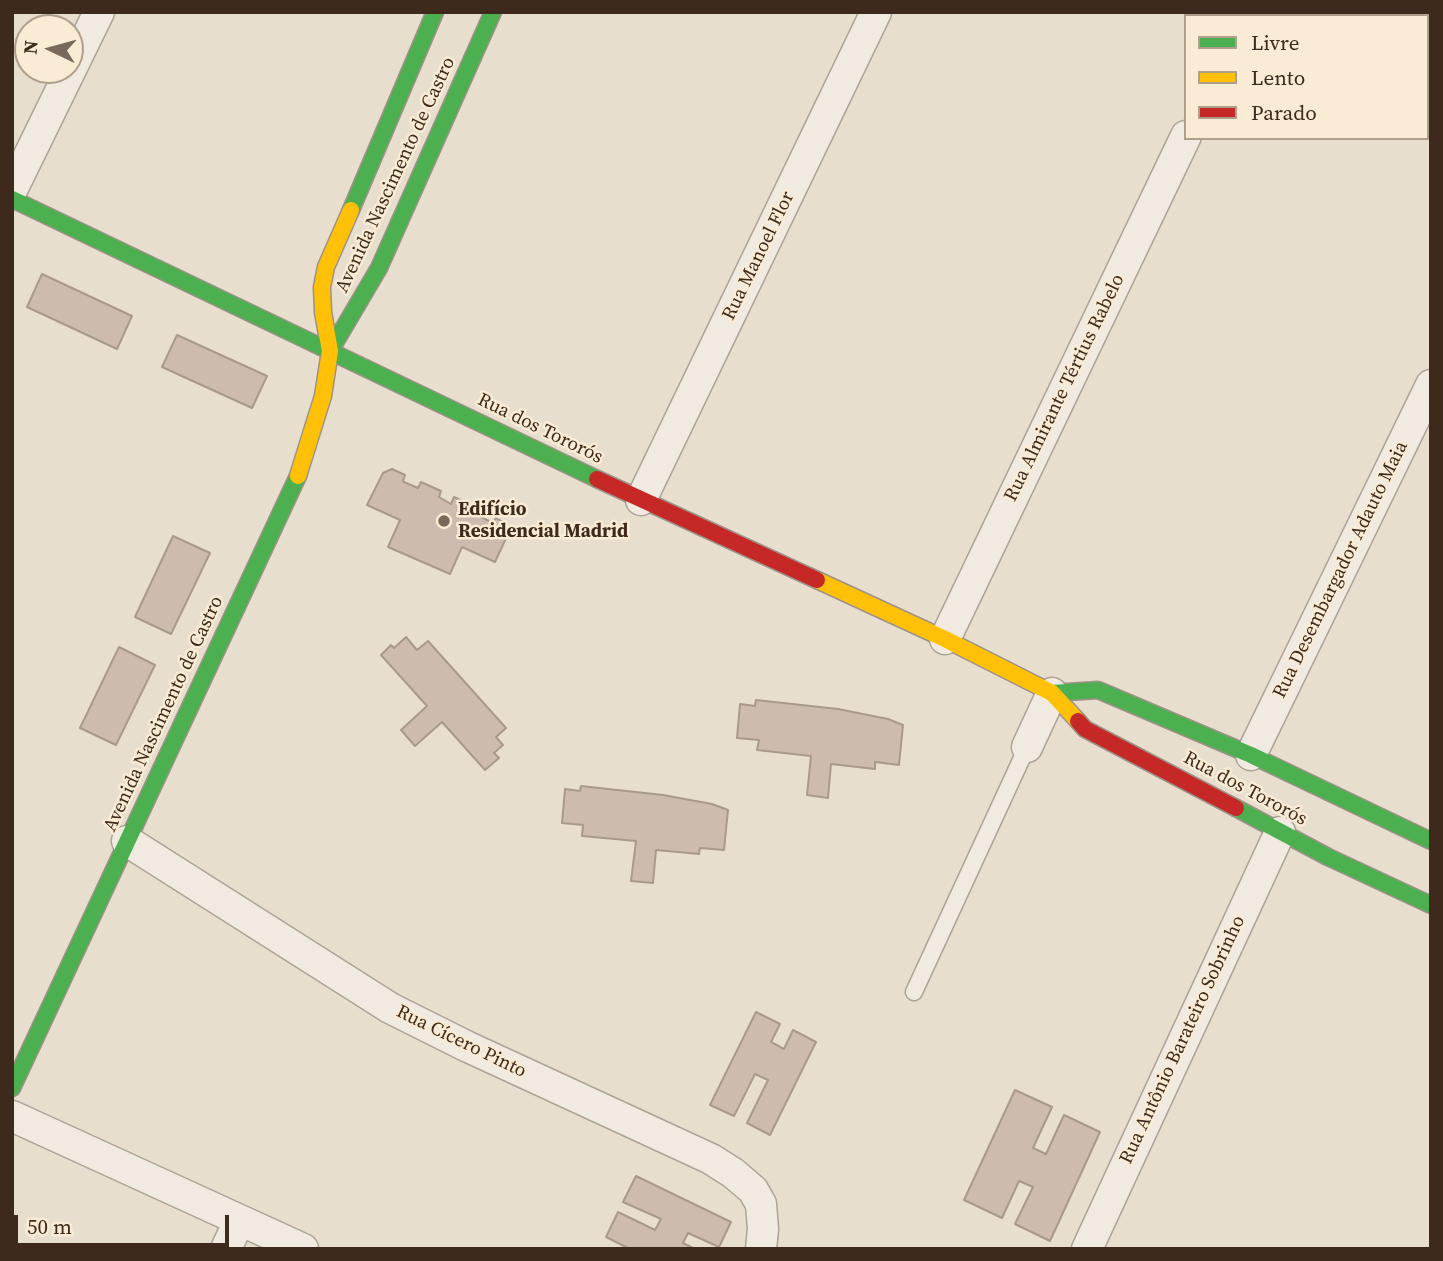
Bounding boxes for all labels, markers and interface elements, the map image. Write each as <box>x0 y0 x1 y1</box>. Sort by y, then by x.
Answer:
north arrow <box>14 14 84 84</box>
legend <box>1184 14 1429 140</box>
text: Livre <box>1251 28 1299 57</box>
text: N <box>17 39 44 55</box>
street label: Avenida Nascimento de Castro <box>331 54 461 296</box>
text: Lento <box>1251 63 1305 92</box>
text: Parado <box>1251 98 1317 127</box>
street label: Rua Manoel Flor <box>718 188 800 324</box>
street label: Rua Almirante Tértius Rabelo <box>1000 271 1130 505</box>
street label: Rua dos Tororós <box>474 389 606 469</box>
street label: Rua Desembargador Adauto Maia <box>1269 438 1413 702</box>
place label: Edifício Residencial Madrid <box>458 499 628 543</box>
marker: Edifício Residencial Madrid <box>436 513 452 529</box>
street label: Avenida Nascimento de Castro <box>99 593 229 835</box>
street label: Rua dos Tororós <box>1179 747 1311 831</box>
street label: Rua Antônio Barateiro Sobrinho <box>1115 912 1251 1168</box>
street label: Rua Cícero Pinto <box>392 1001 530 1083</box>
scale bar <box>18 1202 233 1246</box>
text: 50 m <box>27 1212 72 1241</box>

